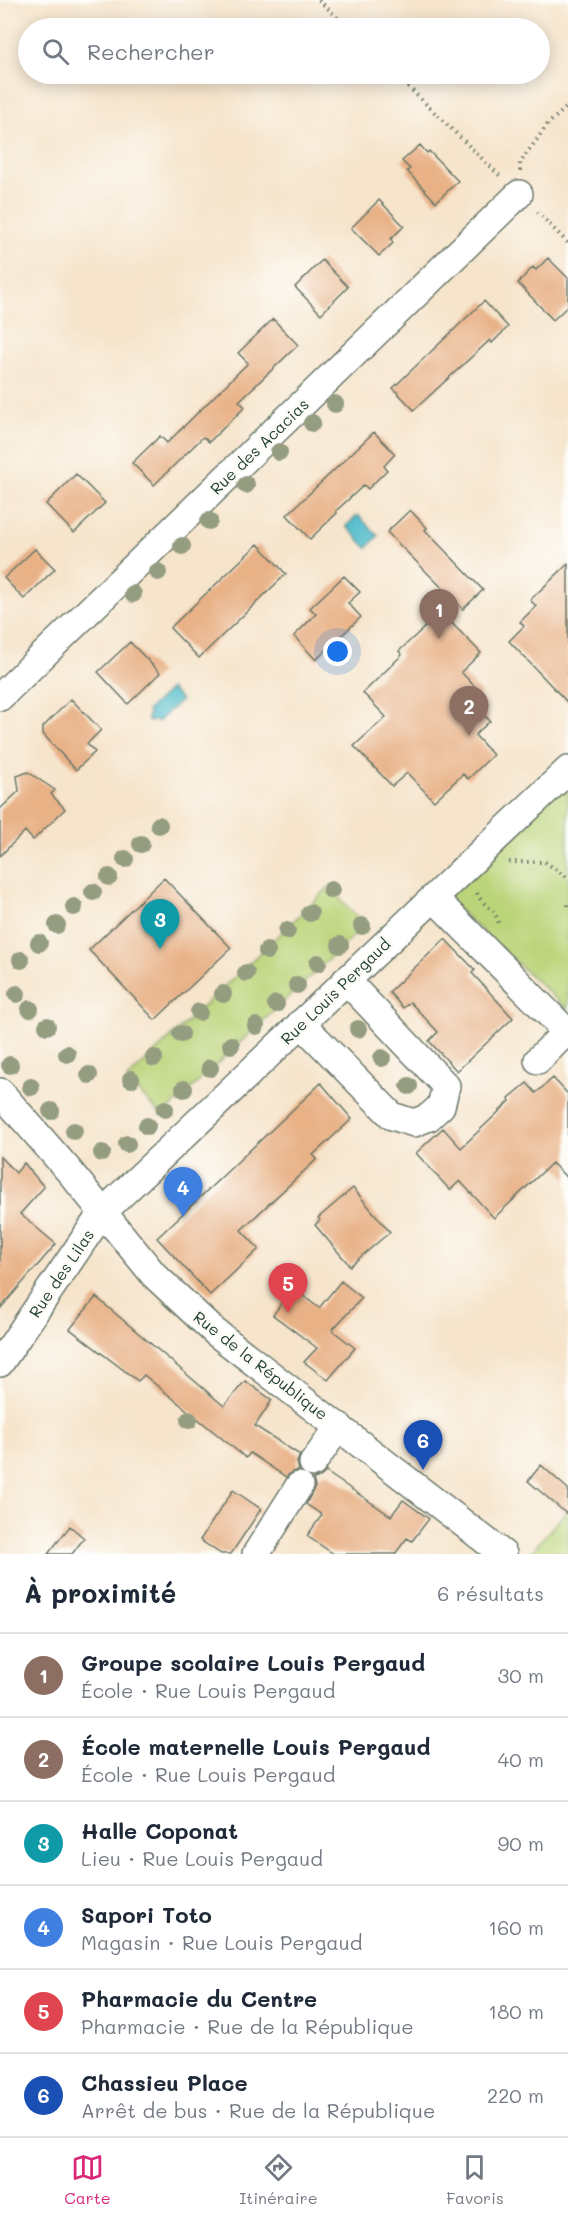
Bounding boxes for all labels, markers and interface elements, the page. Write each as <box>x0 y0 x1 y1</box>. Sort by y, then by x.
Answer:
search box <box>18 18 550 84</box>
icon: search <box>39 35 72 68</box>
text: Rechercher <box>87 37 215 66</box>
street label: Rue des Acacias <box>205 393 313 499</box>
pin: 1 <box>420 590 458 639</box>
your location <box>323 637 352 666</box>
pin: 2 <box>450 686 488 736</box>
pin: 3 <box>140 900 180 949</box>
street label: Rue Louis Pergaud <box>276 933 394 1049</box>
pin: 4 <box>164 1168 202 1217</box>
street label: Rue des Lilas <box>24 1225 98 1321</box>
pin: 5 <box>268 1264 308 1313</box>
street label: Rue de la République <box>189 1306 333 1424</box>
pin: 6 <box>404 1420 442 1470</box>
text: À proximité <box>24 1576 176 1610</box>
text: 6 résultats <box>437 1580 544 1606</box>
text: Groupe scolaire Louis Pergaud <box>81 1648 425 1677</box>
text: 1 <box>39 1662 48 1688</box>
text: 30 m <box>498 1662 544 1688</box>
text: École · Rue Louis Pergaud <box>81 1677 335 1703</box>
text: École maternelle Louis Pergaud <box>81 1732 430 1761</box>
text: 2 <box>38 1746 49 1772</box>
text: 40 m <box>498 1746 544 1772</box>
text: École · Rue Louis Pergaud <box>81 1761 335 1787</box>
text: Halle Coponat <box>81 1816 238 1845</box>
text: 3 <box>38 1830 50 1856</box>
text: 90 m <box>498 1830 544 1856</box>
text: Lieu · Rue Louis Pergaud <box>81 1845 323 1871</box>
text: Sapori Toto <box>81 1900 212 1929</box>
text: 4 <box>37 1914 50 1940</box>
text: 160 m <box>488 1914 544 1940</box>
text: Magasin · Rue Louis Pergaud <box>81 1929 362 1955</box>
text: Pharmacie du Centre <box>81 1984 317 2013</box>
text: 5 <box>38 1998 49 2024</box>
text: 180 m <box>488 1998 544 2024</box>
text: Pharmacie · Rue de la République <box>81 2013 414 2039</box>
text: Chassieu Place <box>81 2068 248 2097</box>
text: 6 <box>37 2082 50 2108</box>
text: 220 m <box>487 2082 544 2108</box>
text: Arrêt de bus · Rue de la République <box>81 2097 435 2123</box>
tab: Carte <box>64 2151 111 2208</box>
tab: Itinéraire <box>239 2151 318 2208</box>
tab: Favoris <box>446 2151 504 2208</box>

